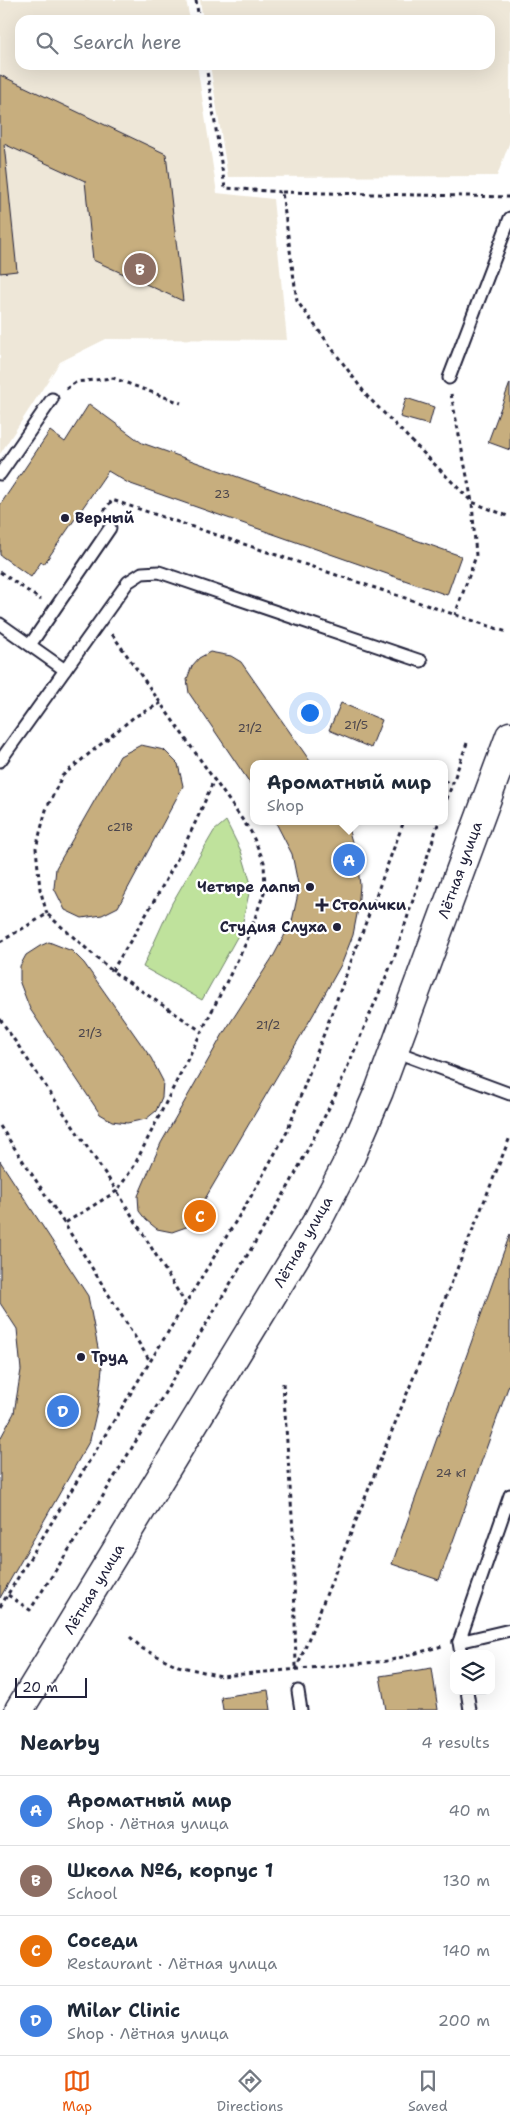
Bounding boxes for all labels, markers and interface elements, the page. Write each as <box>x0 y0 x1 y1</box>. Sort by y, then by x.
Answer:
search box <box>15 15 495 70</box>
icon: search <box>33 29 61 57</box>
text: Search here <box>73 30 182 55</box>
pin: B <box>124 250 156 288</box>
house number: 23 <box>214 486 230 502</box>
place label: Верный <box>75 508 135 528</box>
marker: Верный <box>59 512 71 524</box>
your location <box>297 700 323 726</box>
house number: 21/5 <box>344 717 368 733</box>
house number: 21/2 <box>238 720 262 736</box>
popup <box>250 760 448 825</box>
text: Ароматный мир <box>267 770 431 795</box>
text: Shop <box>267 795 304 816</box>
street label: Лётная улица <box>433 818 487 921</box>
house number: с21В <box>107 819 133 835</box>
pin: A <box>333 841 365 879</box>
place label: Четыре лапы <box>197 877 300 897</box>
marker: Четыре лапы <box>304 881 316 893</box>
place label: Столички <box>332 895 407 915</box>
marker: Столички <box>316 899 328 911</box>
place label: Студия Слуха <box>220 917 328 937</box>
marker: Студия Слуха <box>331 921 343 933</box>
house number: 21/2 <box>256 1017 280 1033</box>
house number: 21/3 <box>77 1025 103 1041</box>
street label: Лётная улица <box>269 1192 338 1291</box>
pin: C <box>184 1197 216 1235</box>
place label: Труд <box>91 1347 128 1367</box>
marker: Труд <box>75 1351 87 1363</box>
pin: D <box>47 1392 79 1430</box>
house number: 24 к1 <box>436 1465 466 1481</box>
street label: Лётная улица <box>59 1539 129 1638</box>
map controls <box>450 1650 495 1695</box>
button: layers <box>450 1650 495 1695</box>
scale bar <box>15 1675 88 1698</box>
text: 20 m <box>22 1678 58 1696</box>
text: Nearby <box>20 1729 100 1757</box>
text: 4 results <box>421 1732 490 1753</box>
text: Ароматный мир <box>67 1788 232 1813</box>
text: A <box>30 1800 42 1821</box>
text: 40 m <box>448 1800 490 1821</box>
text: Shop · Лётная улица <box>67 1813 229 1834</box>
text: Школа №6, корпус 1 <box>67 1858 273 1883</box>
text: B <box>31 1870 41 1891</box>
text: 130 m <box>443 1870 490 1891</box>
text: School <box>67 1883 117 1904</box>
text: Соседи <box>67 1928 138 1953</box>
text: C <box>31 1940 41 1961</box>
text: 140 m <box>443 1940 490 1961</box>
text: Restaurant · Лётная улица <box>67 1953 277 1974</box>
text: Milar Clinic <box>67 1998 180 2023</box>
text: D <box>30 2010 42 2031</box>
text: 200 m <box>438 2010 490 2031</box>
text: Shop · Лётная улица <box>67 2023 229 2044</box>
tab: Map <box>62 2067 92 2115</box>
tab: Directions <box>217 2067 284 2115</box>
tab: Saved <box>408 2067 448 2115</box>

